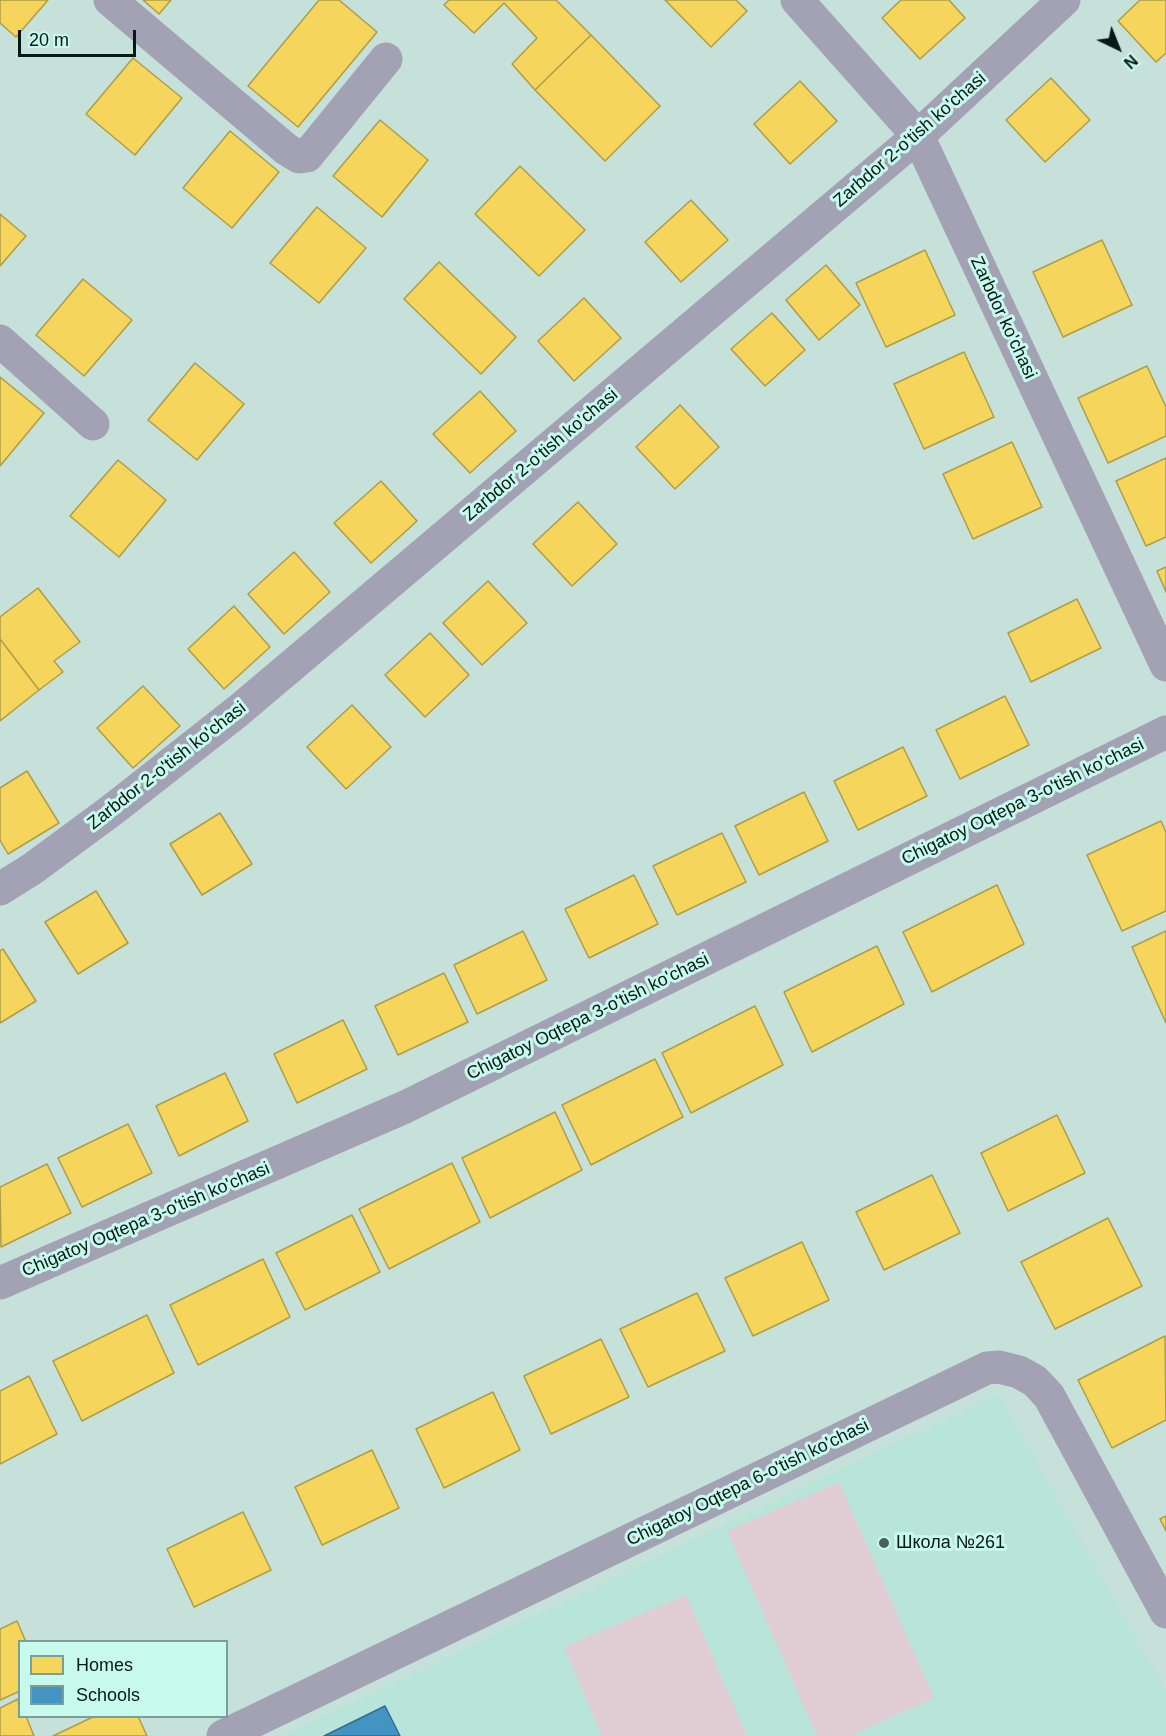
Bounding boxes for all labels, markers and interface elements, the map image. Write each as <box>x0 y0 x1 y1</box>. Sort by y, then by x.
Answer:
scale bar <box>21 18 140 56</box>
north arrow <box>1088 18 1148 78</box>
text: 20 m <box>29 30 69 50</box>
text: N <box>1121 51 1141 72</box>
street label: Zarbdor 2-o'tish ko'chasi <box>829 68 991 212</box>
street label: Zarbdor ko'chasi <box>965 253 1041 383</box>
street label: Zarbdor 2-o'tish ko'chasi <box>459 384 623 526</box>
street label: Zarbdor 2-o'tish ko'chasi <box>84 697 250 835</box>
street label: Chigatoy Oqtepa 3-o'tish ko'chasi <box>898 734 1148 870</box>
street label: Chigatoy Oqtepa 3-o'tish ko'chasi <box>463 949 713 1085</box>
street label: Chigatoy Oqtepa 3-o'tish ko'chasi <box>19 1158 273 1282</box>
street label: Chigatoy Oqtepa 6-o'tish ko'chasi <box>623 1415 873 1551</box>
place label: Школа №261 <box>896 1532 1005 1554</box>
marker: Школа №261 <box>877 1536 891 1550</box>
legend <box>18 1640 228 1718</box>
text: Homes <box>76 1655 133 1675</box>
text: Schools <box>76 1685 140 1705</box>

